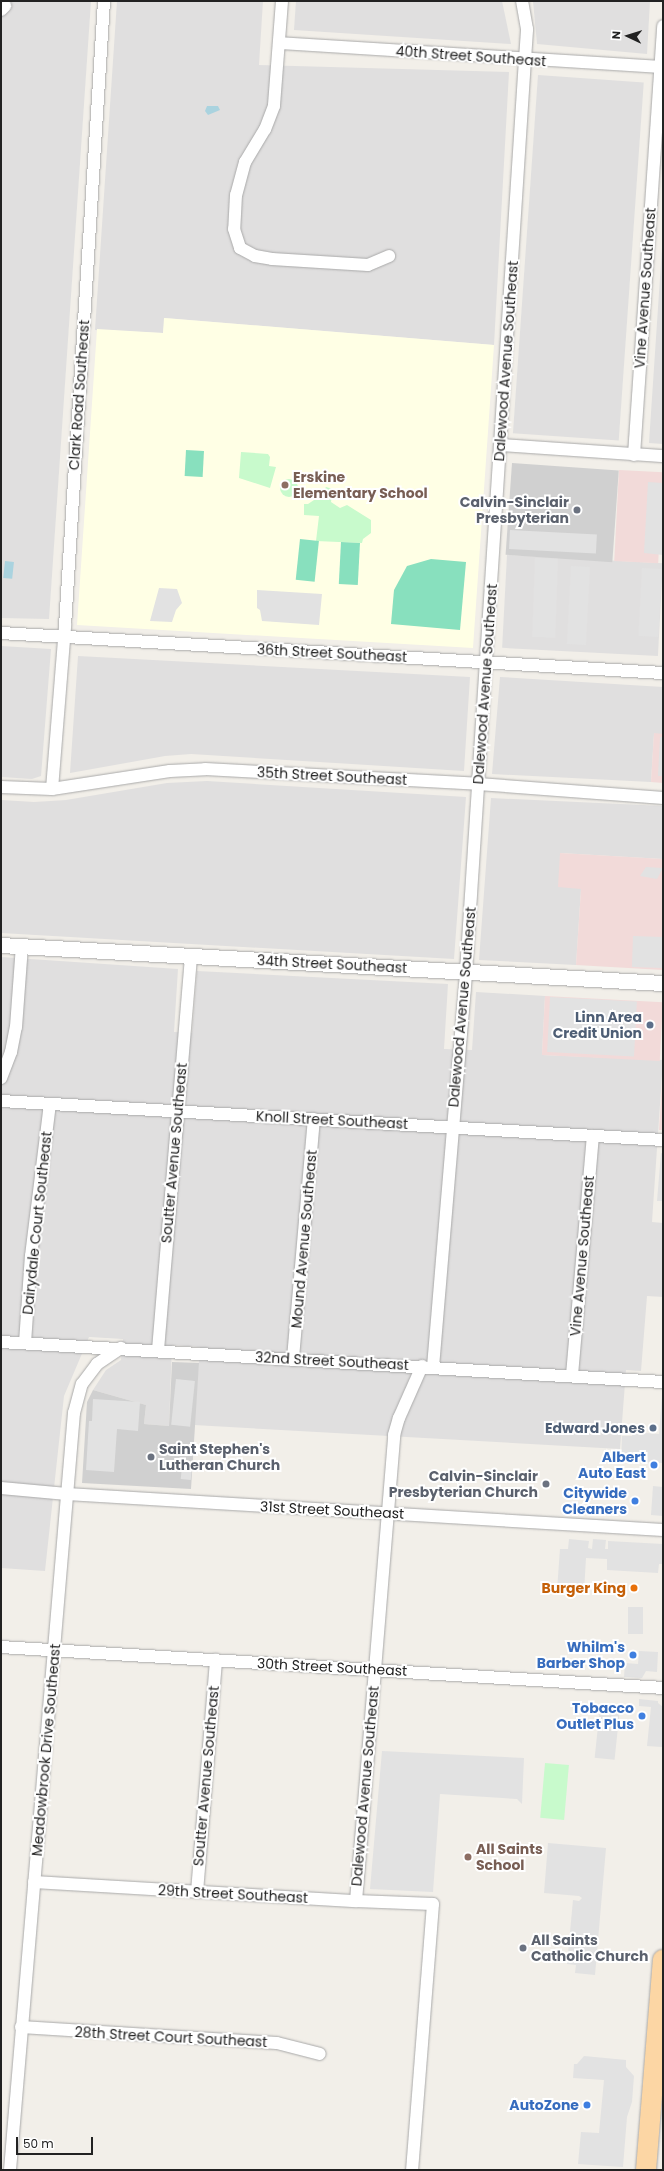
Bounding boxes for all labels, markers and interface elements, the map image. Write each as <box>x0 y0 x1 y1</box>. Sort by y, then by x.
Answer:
north arrow <box>608 16 648 56</box>
text: N <box>608 30 624 40</box>
street label: 40th Street Southeast <box>395 42 547 70</box>
street label: Vine Avenue Southeast <box>631 207 659 369</box>
street label: Dalewood Avenue Southeast <box>491 260 521 462</box>
street label: Clark Road Southeast <box>65 319 93 471</box>
place label: Erskine Elementary School <box>293 469 428 502</box>
marker: Erskine Elementary School <box>280 480 290 490</box>
place label: Calvin-Sinclair Presbyterian <box>460 494 569 526</box>
marker: Calvin-Sinclair Presbyterian <box>572 505 582 515</box>
street label: Dalewood Avenue Southeast <box>470 583 500 785</box>
street label: 36th Street Southeast <box>256 641 408 665</box>
street label: 35th Street Southeast <box>257 764 407 788</box>
street label: Dalewood Avenue Southeast <box>445 906 479 1108</box>
street label: 34th Street Southeast <box>257 952 407 976</box>
place label: Linn Area Credit Union <box>553 1009 642 1042</box>
marker: Linn Area Credit Union <box>645 1020 655 1030</box>
street label: Soutter Avenue Southeast <box>158 1062 190 1244</box>
street label: Knoll Street Southeast <box>255 1108 409 1132</box>
street label: Dairydale Court Southeast <box>19 1131 55 1315</box>
street label: Mound Avenue Southeast <box>288 1149 320 1329</box>
street label: Vine Avenue Southeast <box>567 1175 597 1337</box>
street label: 32nd Street Southeast <box>255 1349 409 1373</box>
place label: Edward Jones <box>545 1420 645 1436</box>
marker: Edward Jones <box>648 1423 658 1433</box>
place label: Saint Stephen's Lutheran Church <box>159 1441 280 1474</box>
place label: Albert Auto East <box>578 1449 646 1482</box>
marker: Saint Stephen's Lutheran Church <box>146 1452 156 1462</box>
marker: Albert Auto East <box>649 1460 659 1470</box>
place label: Calvin-Sinclair Presbyterian Church <box>389 1468 538 1500</box>
marker: Calvin-Sinclair Presbyterian Church <box>541 1479 551 1489</box>
place label: Citywide Cleaners <box>562 1485 627 1518</box>
marker: Citywide Cleaners <box>630 1496 640 1506</box>
street label: 31st Street Southeast <box>259 1498 405 1522</box>
place label: Burger King <box>541 1580 626 1596</box>
marker: Burger King <box>629 1583 639 1593</box>
place label: Whilm's Barber Shop <box>537 1639 625 1672</box>
street label: Meadowbrook Drive Southeast <box>28 1643 64 1857</box>
marker: Whilm's Barber Shop <box>628 1650 638 1660</box>
street label: 30th Street Southeast <box>257 1655 407 1679</box>
street label: Soutter Avenue Southeast <box>190 1685 222 1867</box>
street label: Dalewood Avenue Southeast <box>348 1685 382 1887</box>
place label: Tobacco Outlet Plus <box>556 1700 634 1732</box>
marker: Tobacco Outlet Plus <box>637 1711 647 1721</box>
place label: All Saints School <box>476 1841 543 1874</box>
marker: All Saints School <box>463 1852 473 1862</box>
street label: 29th Street Southeast <box>158 1882 308 1906</box>
place label: All Saints Catholic Church <box>531 1932 648 1964</box>
marker: All Saints Catholic Church <box>518 1943 528 1953</box>
street label: 28th Street Court Southeast <box>74 2024 268 2050</box>
place label: AutoZone <box>509 2097 579 2113</box>
marker: AutoZone <box>582 2100 592 2110</box>
scale bar <box>18 2129 95 2155</box>
text: 50 m <box>23 2135 54 2152</box>

